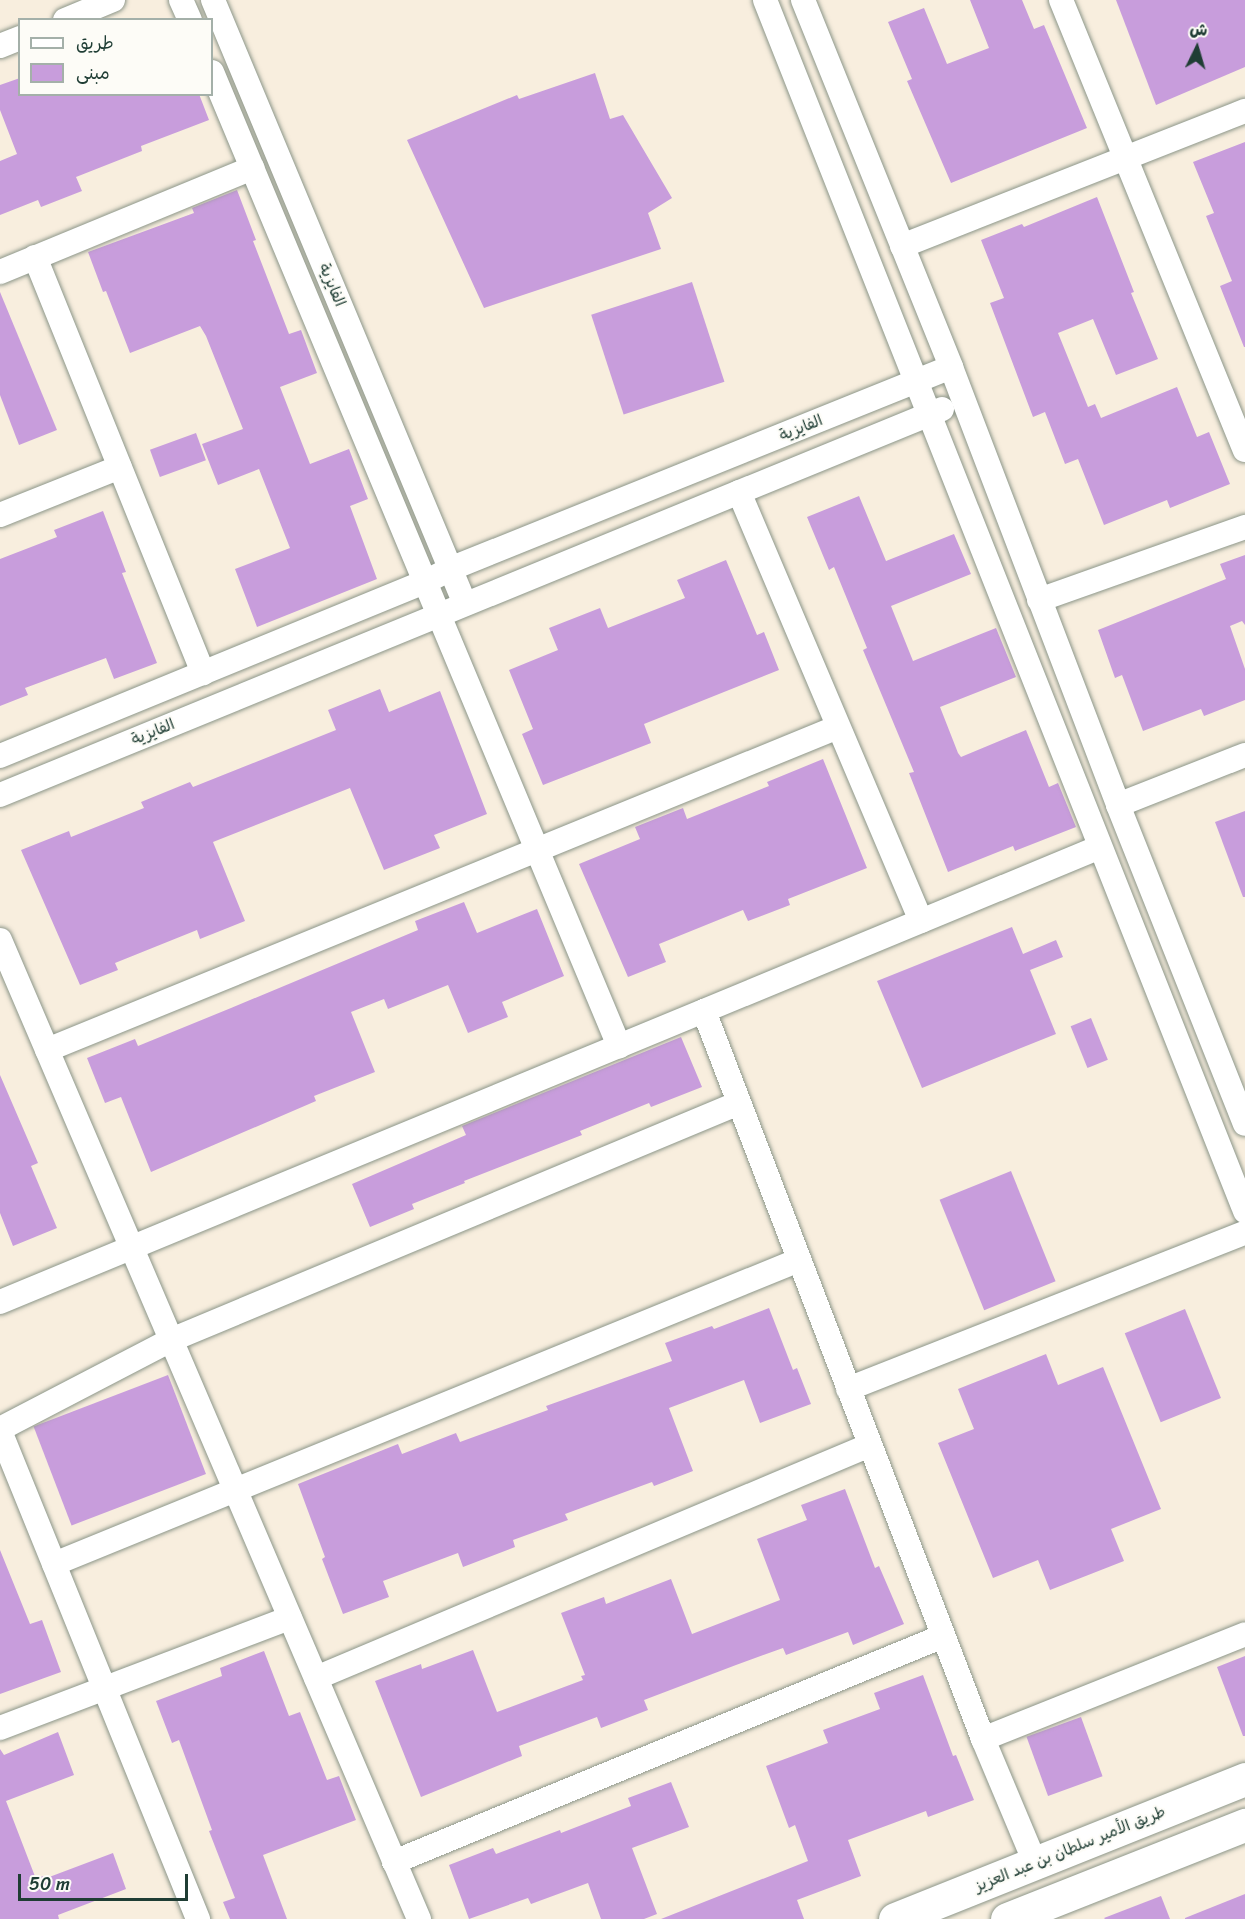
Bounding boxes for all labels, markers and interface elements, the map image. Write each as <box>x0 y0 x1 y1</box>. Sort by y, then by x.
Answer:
text: ش <box>1189 14 1209 45</box>
legend <box>18 18 213 96</box>
north arrow <box>1167 18 1227 78</box>
text: طريق <box>76 27 114 59</box>
text: مبنى <box>76 57 110 89</box>
street label: الفايزية <box>314 260 350 310</box>
street label: الفايزية <box>776 411 826 445</box>
street label: الفايزية <box>128 715 178 749</box>
street label: طريق الأمير سلطان بن عبد العزيز <box>972 1802 1168 1896</box>
scale bar <box>21 1862 190 1900</box>
text: 50 m <box>29 1868 70 1900</box>

